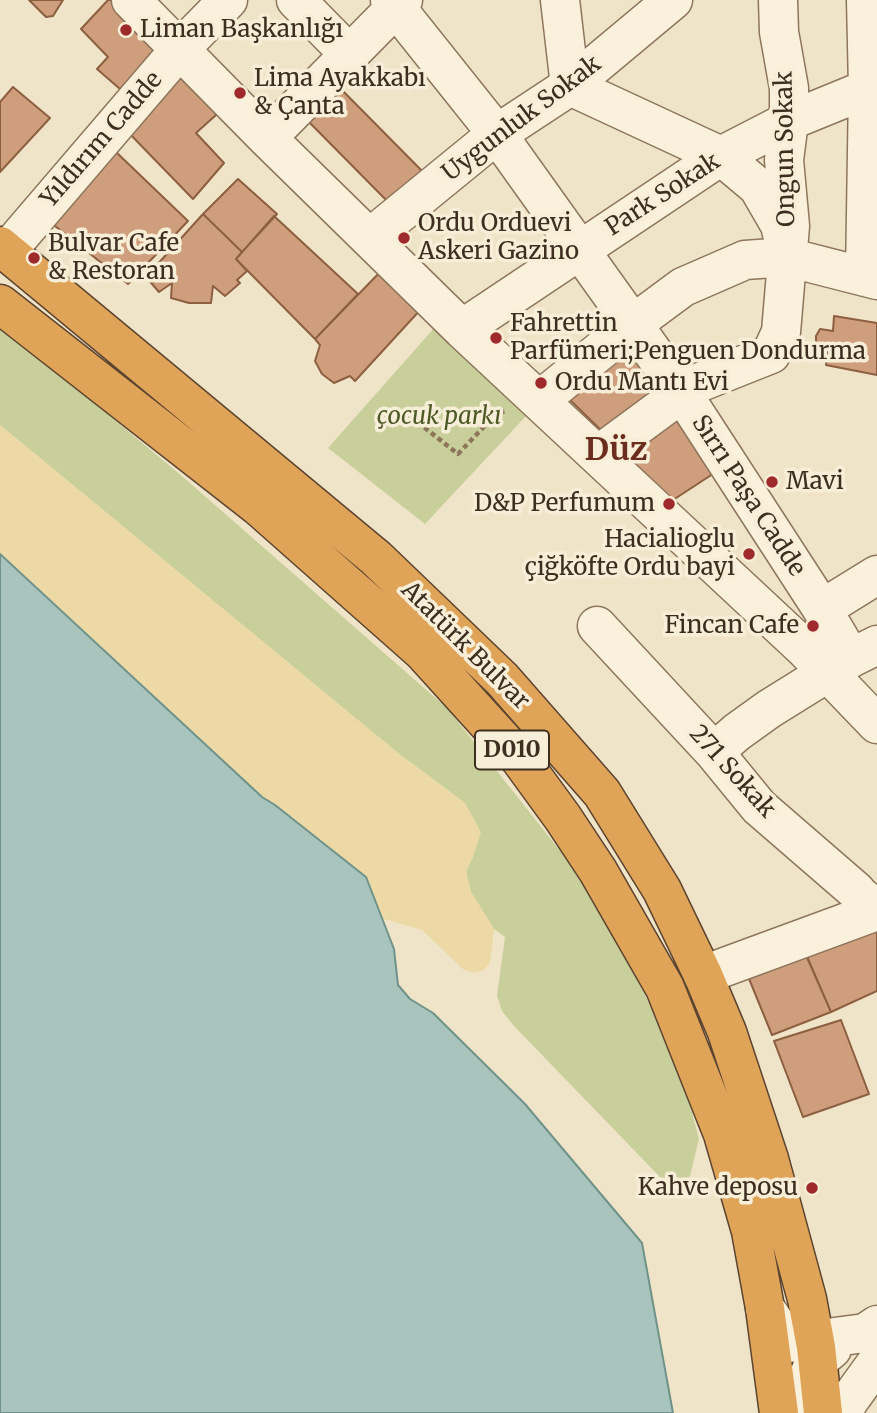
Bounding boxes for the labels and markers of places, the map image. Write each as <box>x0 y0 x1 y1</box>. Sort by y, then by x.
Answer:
place label: Liman Başkanlığı <box>140 16 343 44</box>
marker: Liman Başkanlığı <box>118 22 134 38</box>
place label: Lima Ayakkabı & Çanta <box>254 65 426 121</box>
marker: Lima Ayakkabı & Çanta <box>232 85 248 101</box>
place label: Ordu Orduevi Askeri Gazino <box>418 210 579 266</box>
place label: Bulvar Cafe & Restoran <box>48 230 179 286</box>
marker: Ordu Orduevi Askeri Gazino <box>396 230 412 246</box>
marker: Bulvar Cafe & Restoran <box>26 250 42 266</box>
place label: Fahrettin Parfümeri;Penguen Dondurma <box>510 310 866 366</box>
marker: Fahrettin Parfümeri;Penguen Dondurma <box>488 330 504 346</box>
place label: Ordu Mantı Evi <box>555 369 729 397</box>
marker: Ordu Mantı Evi <box>533 375 549 391</box>
place label: Mavi <box>786 468 844 496</box>
marker: Mavi <box>764 474 780 490</box>
place label: D&P Perfumum <box>474 490 655 518</box>
marker: D&P Perfumum <box>661 496 677 512</box>
place label: Hacialioglu çiğköfte Ordu bayi <box>525 526 735 582</box>
marker: Hacialioglu çiğköfte Ordu bayi <box>741 546 757 562</box>
place label: Fincan Cafe <box>664 612 799 640</box>
marker: Fincan Cafe <box>805 618 821 634</box>
place label: Kahve deposu <box>638 1174 798 1202</box>
marker: Kahve deposu <box>804 1180 820 1196</box>

